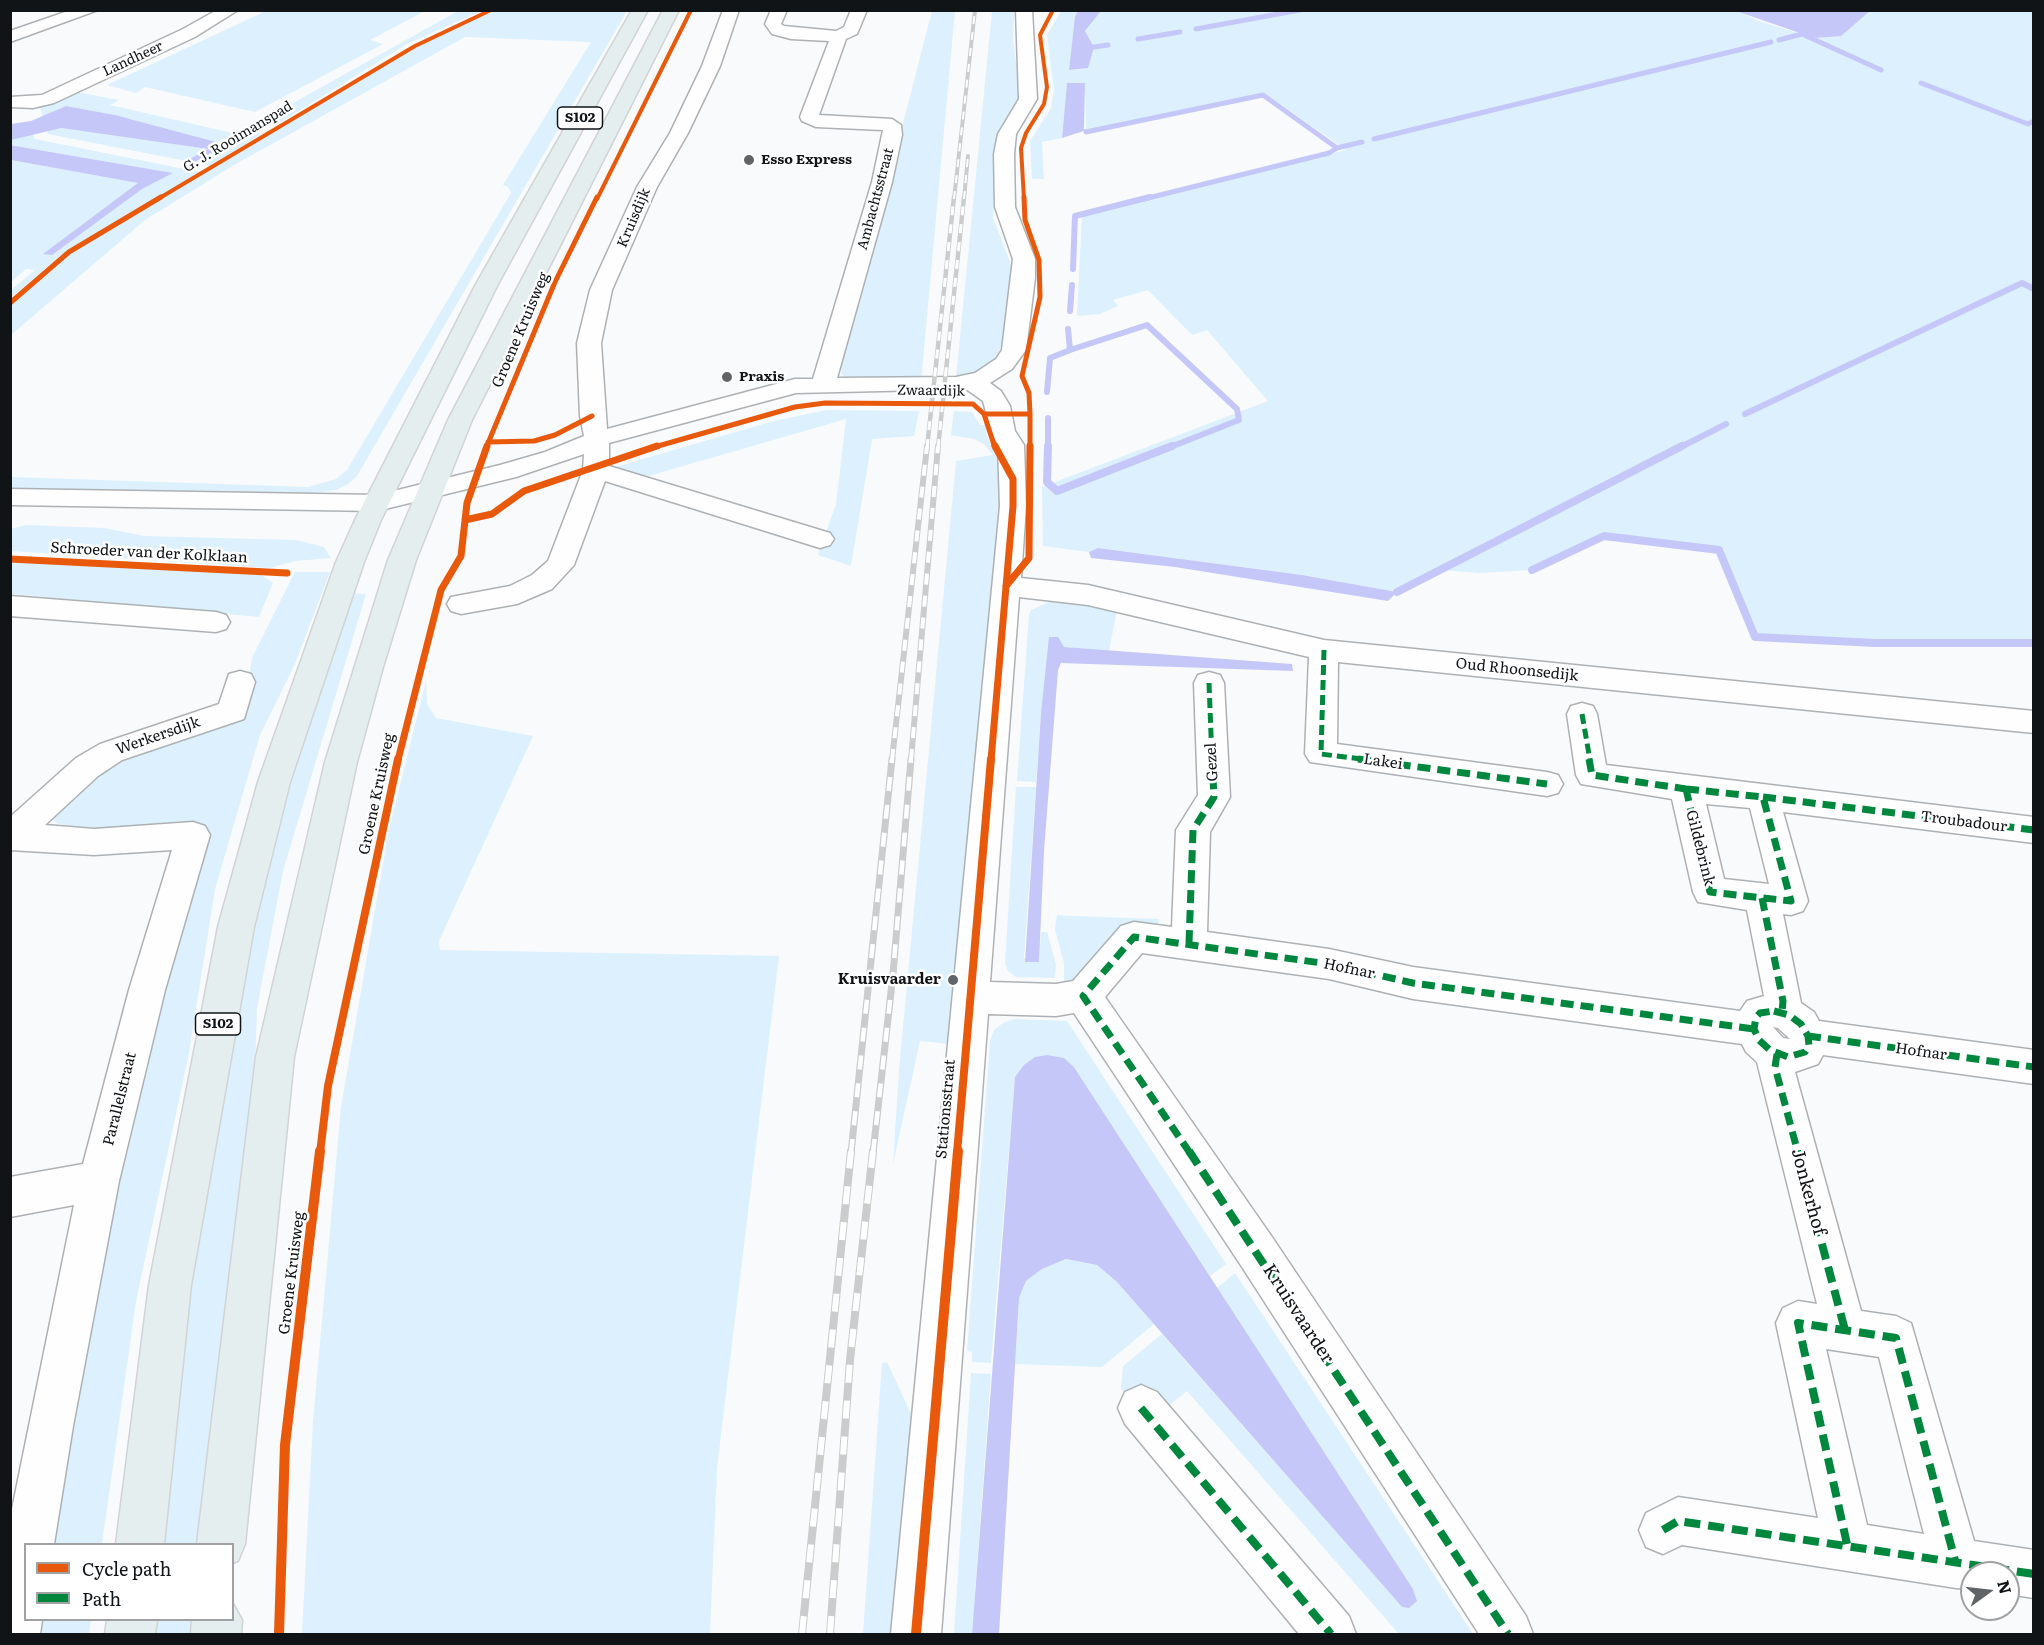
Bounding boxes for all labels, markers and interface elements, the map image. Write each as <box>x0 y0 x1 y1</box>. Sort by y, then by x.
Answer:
street label: Landheer <box>100 38 166 80</box>
street label: G. J. Rooimanspad <box>180 98 296 176</box>
road number: S102 <box>558 107 602 129</box>
street label: Ambachtsstraat <box>854 146 898 252</box>
place label: Esso Express <box>761 152 852 168</box>
marker: Esso Express <box>742 153 756 167</box>
street label: Kruisdijk <box>614 186 654 250</box>
street label: Groene Kruisweg <box>489 270 553 390</box>
place label: Praxis <box>739 369 784 385</box>
marker: Praxis <box>720 370 734 384</box>
street label: Zwaardijk <box>897 382 965 400</box>
street label: Schroeder van der Kolklaan <box>50 539 248 567</box>
street label: Oud Rhoonsedijk <box>1455 655 1579 685</box>
street label: Werkersdijk <box>114 713 202 759</box>
street label: Groene Kruisweg <box>355 732 399 856</box>
street label: Gezel <box>1202 742 1222 782</box>
street label: Lakei <box>1362 750 1404 774</box>
street label: Gildebrink <box>1682 808 1718 888</box>
street label: Troubadour <box>1920 808 2008 836</box>
street label: Hofnar <box>1322 955 1376 983</box>
place label: Kruisvaarder <box>838 971 941 989</box>
marker: Kruisvaarder <box>946 973 960 987</box>
road number: S102 <box>196 1013 240 1035</box>
street label: Hofnar <box>1894 1039 1948 1065</box>
street label: Parallelstraat <box>100 1050 140 1148</box>
street label: Stationsstraat <box>933 1058 959 1160</box>
street label: Jonkerhof <box>1786 1146 1830 1238</box>
street label: Groene Kruisweg <box>276 1210 308 1336</box>
street label: Kruisvaarder <box>1258 1260 1338 1368</box>
legend <box>24 1543 234 1621</box>
text: Cycle path <box>82 1555 171 1582</box>
north arrow <box>1960 1561 2020 1621</box>
text: N <box>1992 1577 2019 1596</box>
text: Path <box>82 1585 121 1612</box>

